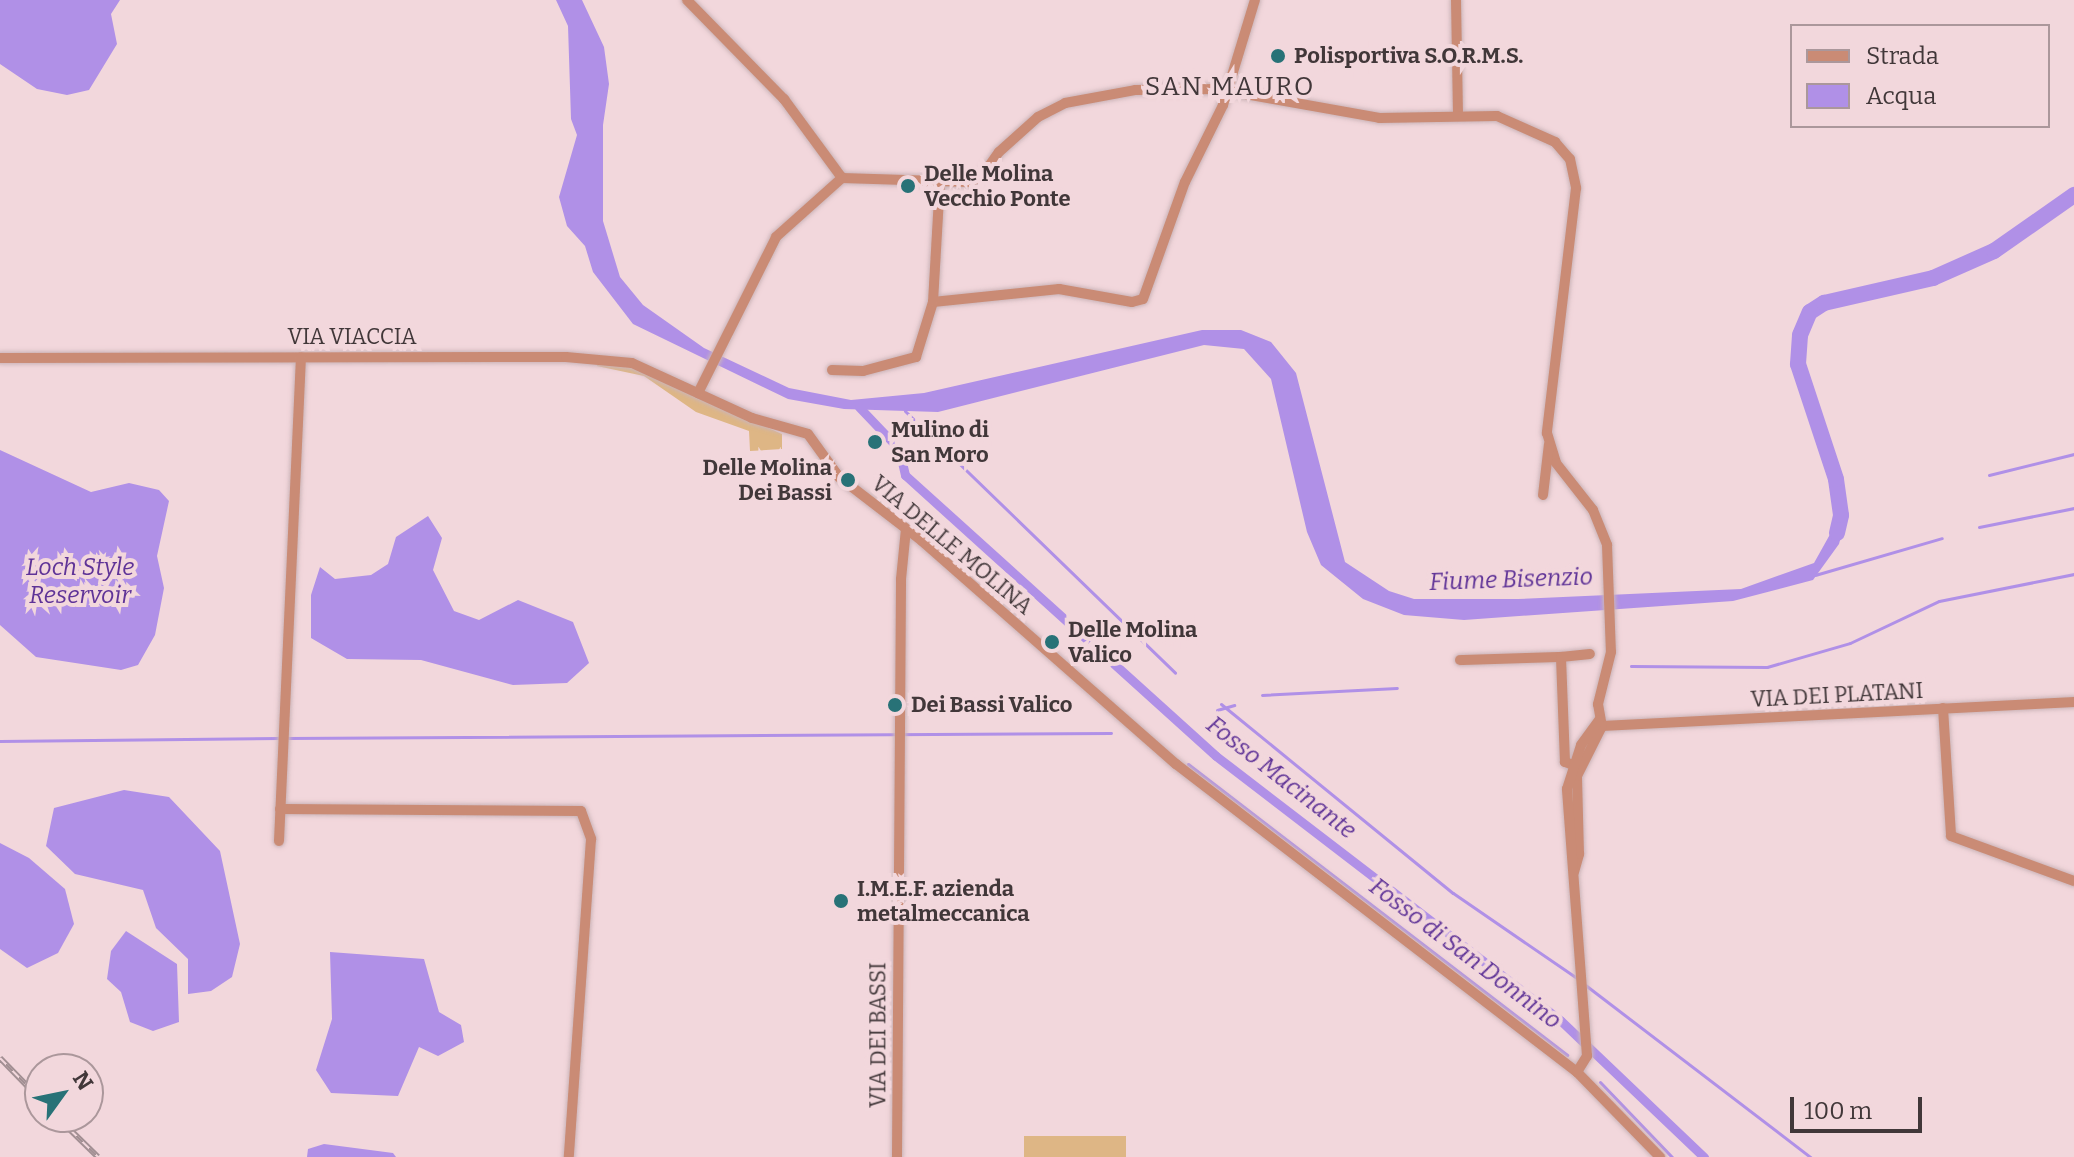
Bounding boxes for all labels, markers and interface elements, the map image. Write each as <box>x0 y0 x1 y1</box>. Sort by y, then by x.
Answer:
legend <box>1790 24 2050 128</box>
text: Strada <box>1866 42 1939 70</box>
place label: Polisportiva S.O.R.M.S. <box>1294 43 1523 69</box>
marker: Polisportiva S.O.R.M.S. <box>1269 47 1287 65</box>
district label: SAN MAURO <box>1145 71 1315 103</box>
text: Acqua <box>1866 82 1936 110</box>
place label: Delle Molina Vecchio Ponte <box>924 160 1070 212</box>
marker: Delle Molina Vecchio Ponte <box>899 177 917 195</box>
street label: VIA VIACCIA <box>287 324 417 350</box>
place label: Mulino di San Moro <box>891 416 989 468</box>
marker: Mulino di San Moro <box>866 433 884 451</box>
place label: Delle Molina Dei Bassi <box>703 454 832 506</box>
street label: VIA DELLE MOLINA <box>866 470 1038 620</box>
marker: Delle Molina Dei Bassi <box>839 471 857 489</box>
water label: Loch Style Reservoir <box>26 554 134 610</box>
water label: Fiume Bisenzio <box>1429 563 1593 597</box>
place label: Delle Molina Valico <box>1068 616 1197 668</box>
marker: Delle Molina Valico <box>1043 633 1061 651</box>
street label: VIA DEI PLATANI <box>1750 677 1924 713</box>
place label: Dei Bassi Valico <box>911 692 1073 718</box>
marker: Dei Bassi Valico <box>886 696 904 714</box>
water label: Fosso Macinante <box>1200 711 1362 845</box>
water label: Fosso di San Donnino <box>1363 873 1567 1035</box>
place label: I.M.E.F. azienda metalmeccanica <box>857 875 1030 926</box>
marker: I.M.E.F. azienda metalmeccanica <box>832 892 850 910</box>
street label: VIA DEI BASSI <box>865 962 891 1108</box>
north arrow <box>24 1053 104 1133</box>
text: N <box>67 1066 99 1095</box>
scale bar <box>1794 1081 1926 1131</box>
text: 100 m <box>1804 1097 1872 1125</box>

